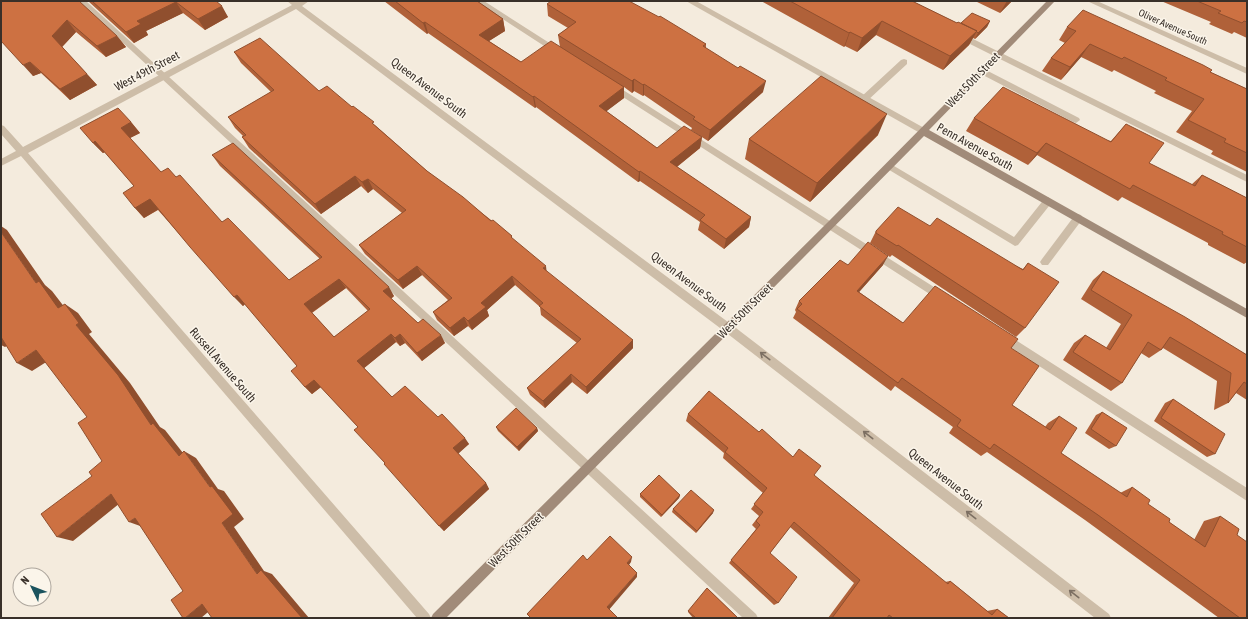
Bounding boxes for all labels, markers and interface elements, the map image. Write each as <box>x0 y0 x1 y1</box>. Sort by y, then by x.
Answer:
street label: Oliver Avenue South <box>1137 7 1209 47</box>
street label: West 49th Street <box>112 48 182 94</box>
street label: West 50th Street <box>943 49 1003 111</box>
street label: Queen Avenue South <box>388 55 470 121</box>
street label: Penn Avenue South <box>934 120 1016 174</box>
street label: Queen Avenue South <box>648 249 730 315</box>
street label: West 50th Street <box>715 280 776 341</box>
street label: Russell Avenue South <box>187 325 259 405</box>
one-way arrow <box>760 352 771 360</box>
one-way arrow <box>863 431 874 440</box>
street label: Queen Avenue South <box>906 445 986 513</box>
street label: West 50th Street <box>486 509 547 570</box>
one-way arrow <box>966 511 977 519</box>
north arrow <box>12 567 52 607</box>
text: N <box>18 574 31 587</box>
one-way arrow <box>1069 590 1080 598</box>

